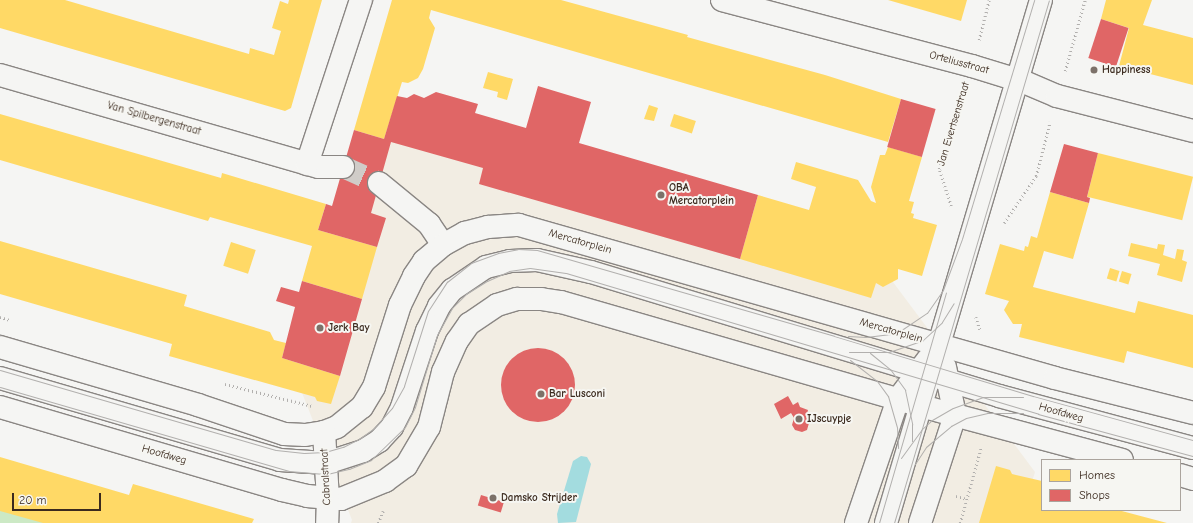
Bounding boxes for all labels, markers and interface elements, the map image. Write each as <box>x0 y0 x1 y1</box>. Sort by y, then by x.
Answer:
street label: Orteliusstraat <box>928 49 990 77</box>
place label: Happiness <box>1102 63 1150 77</box>
marker: Happiness <box>1089 65 1099 75</box>
street label: Jan Evertsenstraat <box>935 80 973 168</box>
street label: Van Spilbergenstraat <box>106 99 202 139</box>
place label: OBA Mercatorplein <box>669 182 734 208</box>
marker: OBA Mercatorplein <box>656 190 666 200</box>
street label: Mercatorplein <box>547 227 613 257</box>
street label: Mercatorplein <box>858 316 924 346</box>
place label: Jerk Bay <box>328 321 370 335</box>
marker: Jerk Bay <box>315 323 325 333</box>
place label: Bar Lusconi <box>549 387 605 401</box>
marker: Bar Lusconi <box>536 389 546 399</box>
street label: Hoofdweg <box>1037 400 1085 426</box>
place label: IJscuypje <box>807 412 851 426</box>
marker: IJscuypje <box>794 414 804 424</box>
street label: Hoofdweg <box>140 442 188 468</box>
street label: Cabralstraat <box>318 448 334 506</box>
legend <box>1041 459 1181 511</box>
text: Homes <box>1079 468 1115 482</box>
scale bar <box>14 485 103 511</box>
text: Shops <box>1079 488 1110 502</box>
place label: Damsko Strijder <box>501 491 577 505</box>
text: 20 m <box>19 493 47 507</box>
marker: Damsko Strijder <box>488 493 498 503</box>

